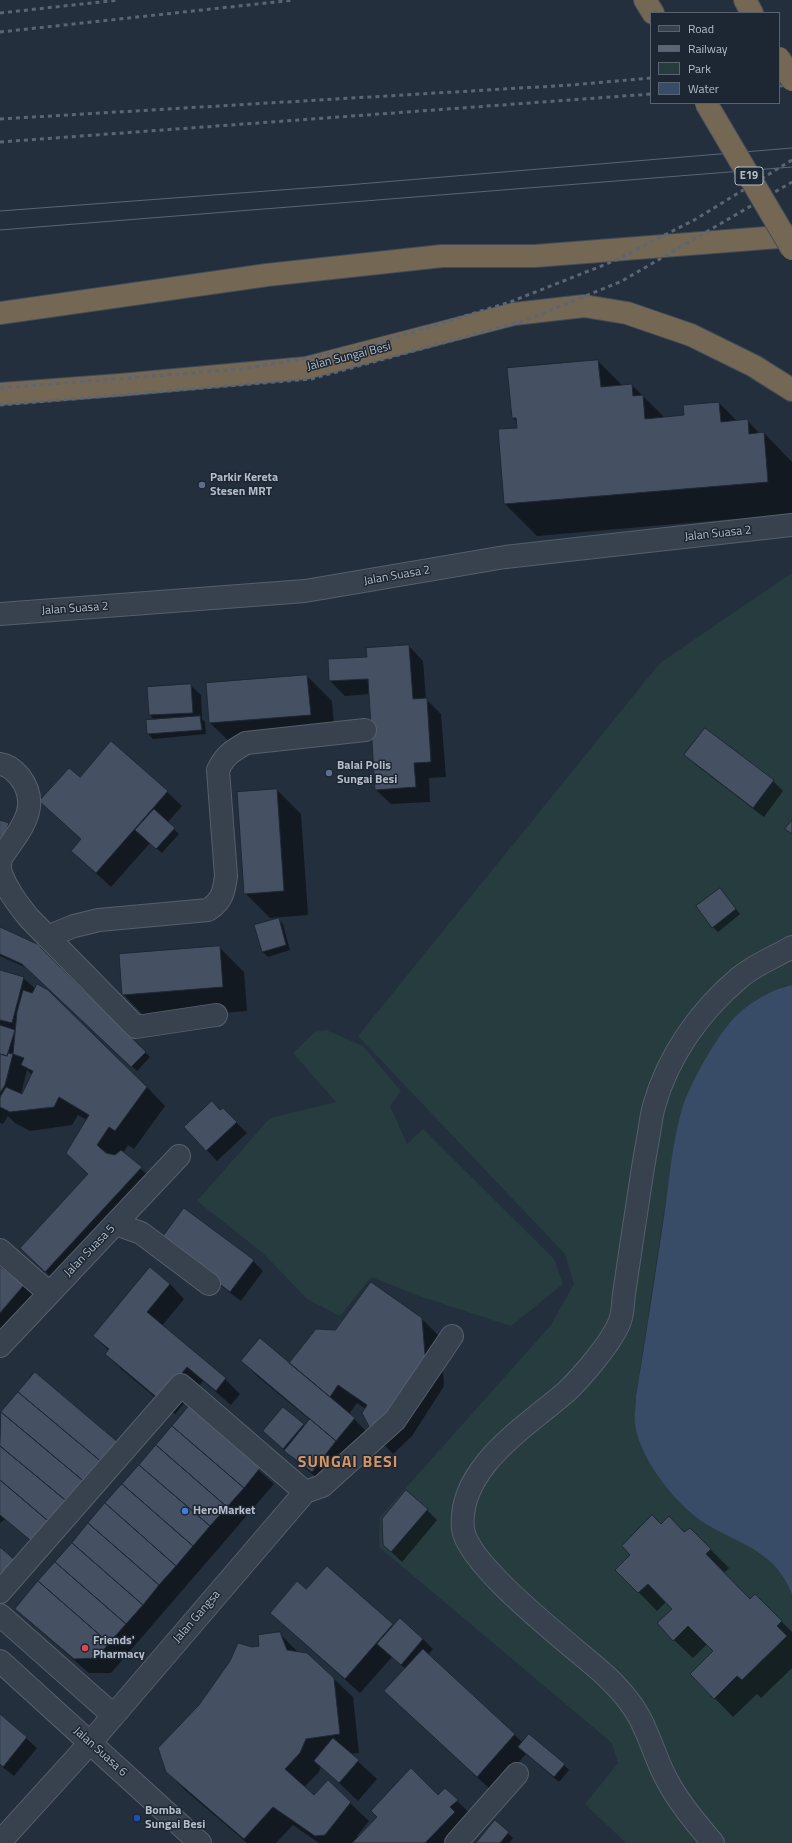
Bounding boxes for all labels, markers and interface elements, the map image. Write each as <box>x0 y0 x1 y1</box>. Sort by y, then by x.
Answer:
legend <box>650 12 780 104</box>
text: Road <box>688 19 714 38</box>
text: Railway <box>688 39 728 58</box>
text: Park <box>688 59 711 78</box>
text: Water <box>688 79 719 98</box>
road number: E19 <box>735 167 763 185</box>
street label: Jalan Sungai Besi <box>306 340 392 374</box>
place label: Parkir Kereta Stesen MRT <box>210 471 278 499</box>
marker: Parkir Kereta Stesen MRT <box>197 480 207 490</box>
street label: Jalan Suasa 2 <box>684 523 752 545</box>
street label: Jalan Suasa 2 <box>363 563 431 589</box>
street label: Jalan Suasa 2 <box>41 599 109 619</box>
place label: Balai Polis Sungai Besi <box>337 759 397 787</box>
marker: Balai Polis Sungai Besi <box>324 768 334 778</box>
street label: Jalan Suasa 5 <box>61 1222 119 1280</box>
district label: SUNGAI BESI <box>298 1453 398 1473</box>
place label: HeroMarket <box>193 1504 255 1518</box>
marker: HeroMarket <box>180 1506 190 1516</box>
street label: Jalan Gangsa <box>170 1588 224 1646</box>
place label: Friends' Pharmacy <box>93 1634 145 1662</box>
marker: Friends' Pharmacy <box>80 1643 90 1653</box>
street label: Jalan Suasa 6 <box>70 1724 130 1780</box>
place label: Bomba Sungai Besi <box>145 1804 205 1832</box>
marker: Bomba Sungai Besi <box>132 1813 142 1823</box>

